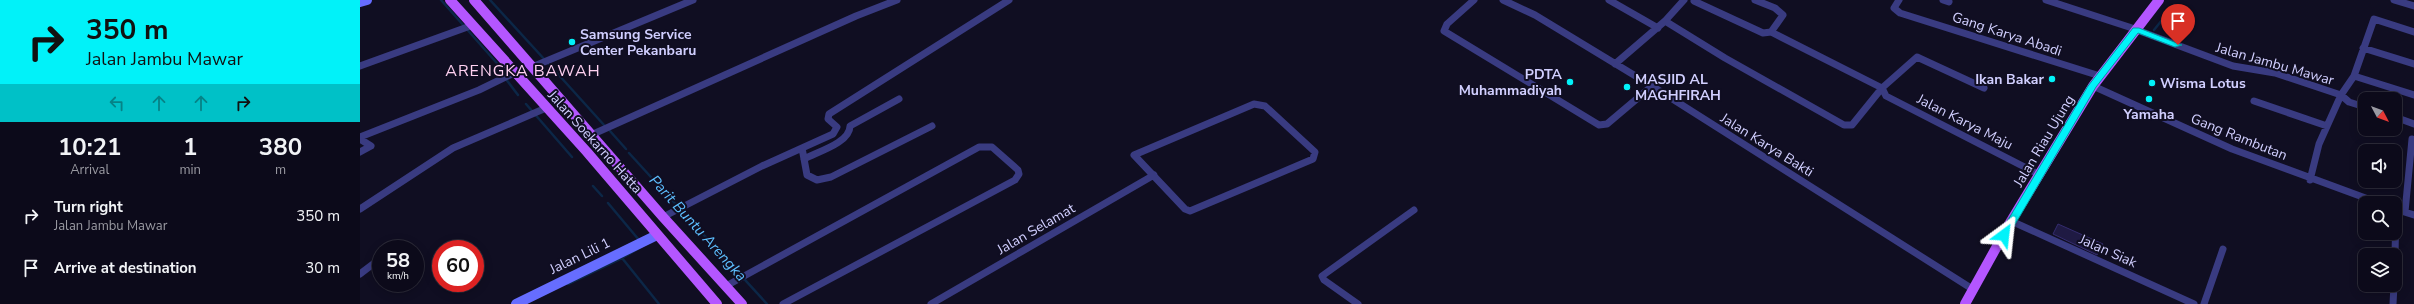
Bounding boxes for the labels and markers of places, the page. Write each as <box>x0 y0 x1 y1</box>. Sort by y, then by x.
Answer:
pin <box>2161 4 2195 45</box>
place label: Samsung Service Center Pekanbaru <box>580 25 696 60</box>
marker: Samsung Service Center Pekanbaru <box>567 37 577 47</box>
place label: PDTA Muhammadiyah <box>1459 65 1563 100</box>
place label: MASJID AL MAGHFIRAH <box>1635 70 1721 105</box>
place label: Ikan Bakar <box>1975 70 2045 89</box>
marker: Ikan Bakar <box>2047 74 2057 84</box>
place label: Wisma Lotus <box>2160 74 2246 93</box>
marker: PDTA Muhammadiyah <box>1565 77 1575 87</box>
marker: Wisma Lotus <box>2147 78 2157 88</box>
marker: MASJID AL MAGHFIRAH <box>1622 82 1632 92</box>
marker: Yamaha <box>2144 94 2154 104</box>
place label: Yamaha <box>2122 105 2175 124</box>

